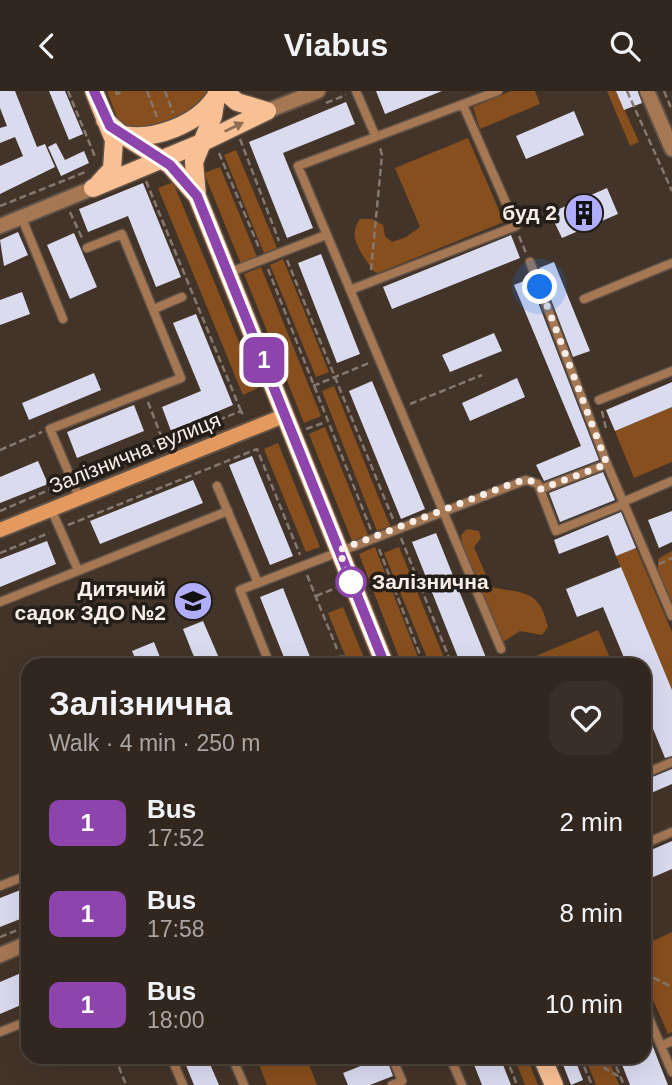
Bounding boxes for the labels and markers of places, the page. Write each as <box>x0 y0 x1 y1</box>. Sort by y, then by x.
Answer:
building icon: буд 2 <box>563 192 605 234</box>
place label: буд 2 <box>502 201 557 224</box>
marker: Залізнична <box>336 567 366 597</box>
place label: Залізнична <box>372 570 489 593</box>
place label: Дитячий садок ЗДО №2 <box>15 577 166 624</box>
school or university icon: Дитячий садок ЗДО №2 <box>172 580 214 622</box>

